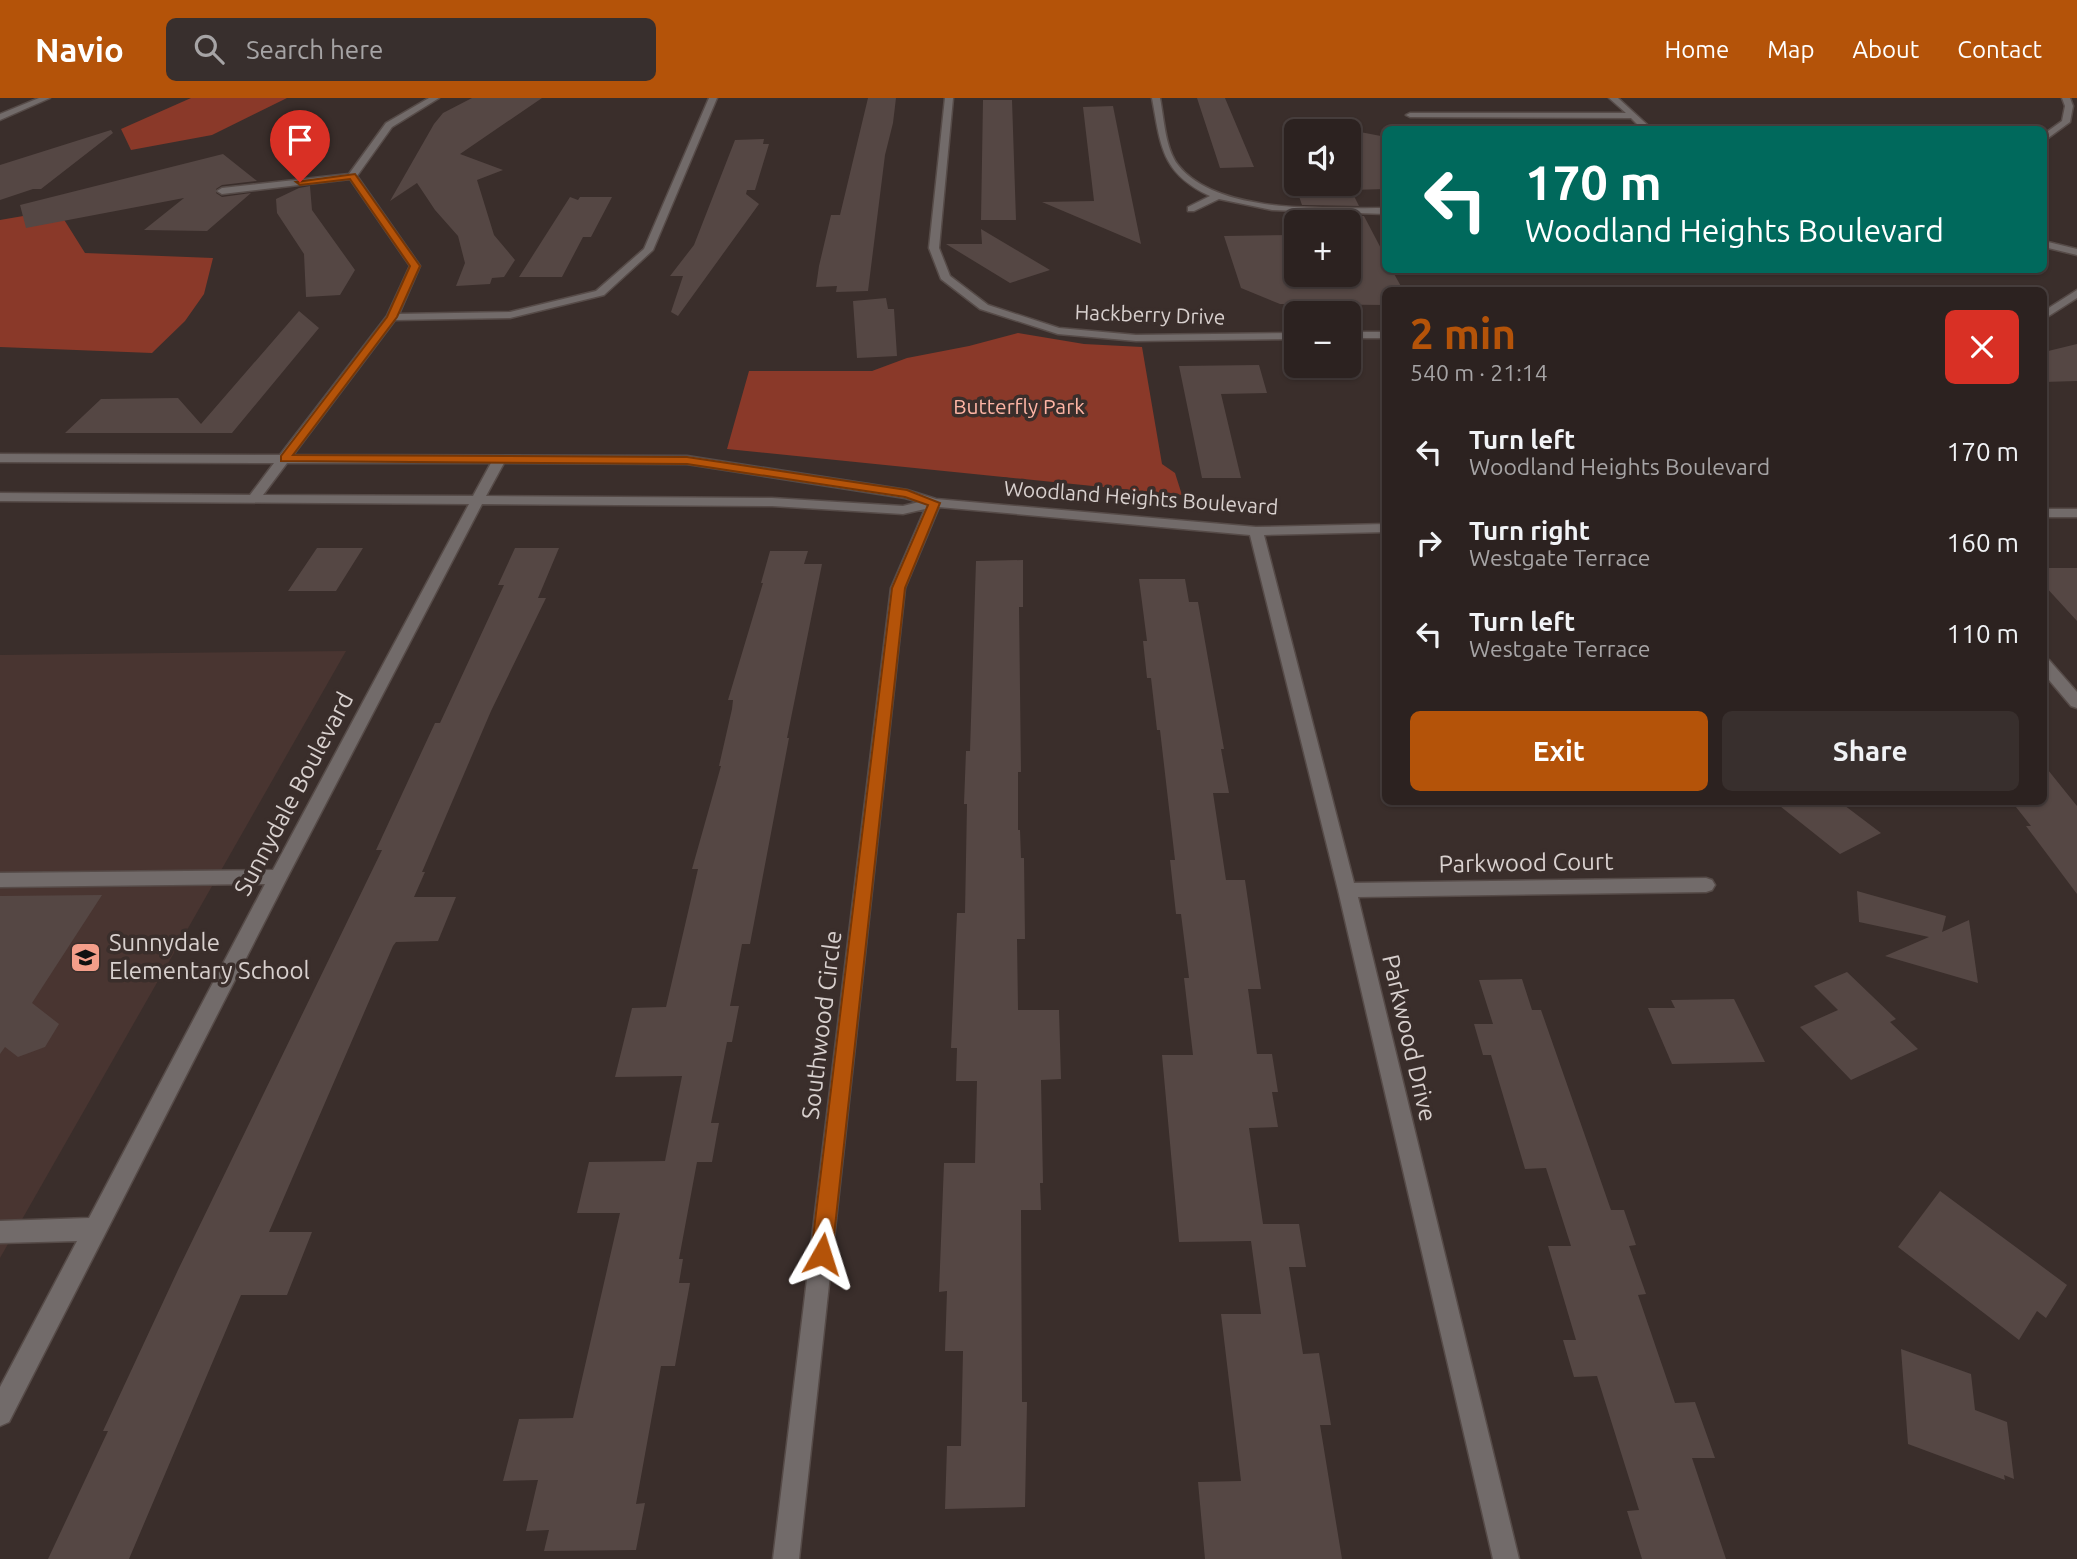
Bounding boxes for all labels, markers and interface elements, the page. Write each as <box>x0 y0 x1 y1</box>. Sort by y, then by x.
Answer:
search box <box>166 18 656 81</box>
icon: search <box>190 30 228 68</box>
text: Navio <box>35 31 124 68</box>
text: Search here <box>246 35 383 64</box>
text: Home <box>1664 36 1729 63</box>
text: Map <box>1767 36 1814 63</box>
text: About <box>1852 36 1919 63</box>
text: Contact <box>1957 36 2042 63</box>
pin <box>270 110 330 182</box>
map controls <box>1284 119 1361 378</box>
button: sound <box>1284 119 1361 196</box>
icon: arrive <box>281 121 319 159</box>
icon: left <box>1410 154 1501 245</box>
text: 170 m <box>1525 154 1662 209</box>
button: + <box>1284 210 1361 287</box>
text: Woodland Heights Boulevard <box>1525 212 1944 248</box>
street label: Hackberry Drive <box>1074 299 1226 329</box>
button: − <box>1284 301 1361 378</box>
text: 2 min <box>1410 310 1516 357</box>
button: close <box>1945 310 2019 384</box>
text: 540 m · 21:14 <box>1410 360 1548 385</box>
park label: Butterfly Park <box>953 394 1085 418</box>
text: Turn left <box>1469 425 1575 454</box>
icon: left <box>1410 433 1448 471</box>
text: 170 m <box>1947 437 2019 466</box>
text: Woodland Heights Boulevard <box>1469 454 1770 479</box>
street label: Woodland Heights Boulevard <box>1003 475 1279 519</box>
text: Turn right <box>1469 516 1590 545</box>
icon: right <box>1410 524 1448 562</box>
text: 160 m <box>1947 528 2019 557</box>
text: Westgate Terrace <box>1469 545 1651 570</box>
text: Turn left <box>1469 607 1575 636</box>
icon: left <box>1410 615 1448 653</box>
text: 110 m <box>1947 619 2019 648</box>
text: Westgate Terrace <box>1469 636 1651 661</box>
street label: Sunnydale Boulevard <box>229 688 359 900</box>
button: Exit <box>1410 711 1708 791</box>
button: Share <box>1722 711 2019 791</box>
street label: Parkwood Court <box>1438 847 1614 878</box>
place label: Sunnydale Elementary School <box>109 929 310 984</box>
street label: Southwood Circle <box>797 929 846 1121</box>
school or university icon: Sunnydale Elementary School <box>69 940 103 974</box>
street label: Parkwood Drive <box>1377 952 1442 1124</box>
position arrow <box>785 1217 859 1291</box>

